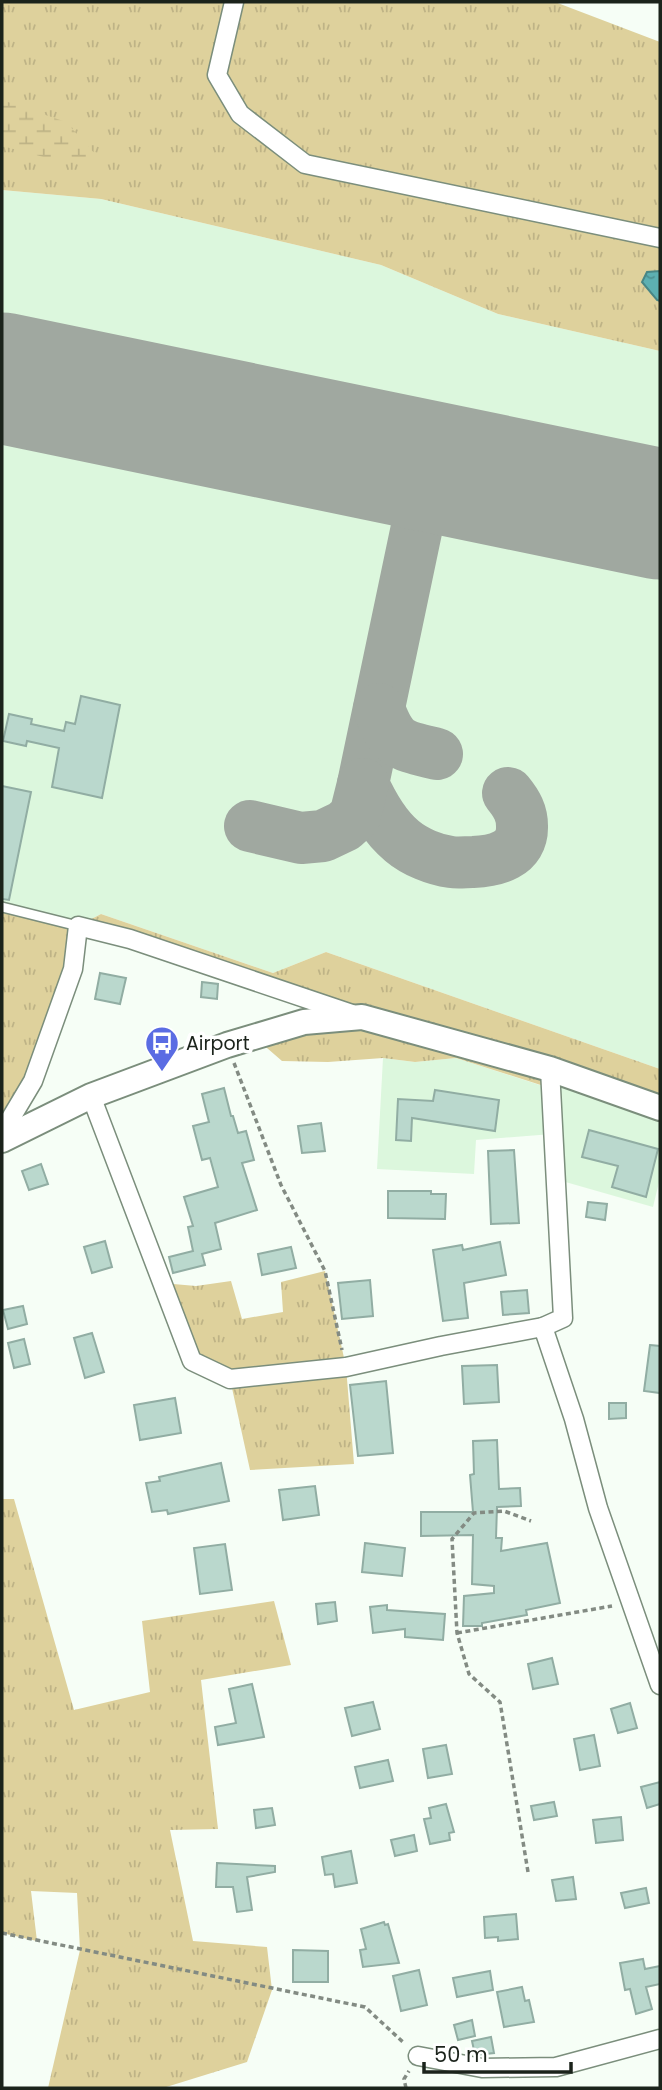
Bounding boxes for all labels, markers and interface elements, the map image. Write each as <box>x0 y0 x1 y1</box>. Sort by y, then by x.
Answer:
bus stop icon: Airport <box>143 1024 181 1073</box>
place label: Airport <box>186 1030 250 1057</box>
scale bar <box>424 2030 571 2074</box>
text: 50 m <box>434 2040 488 2069</box>

